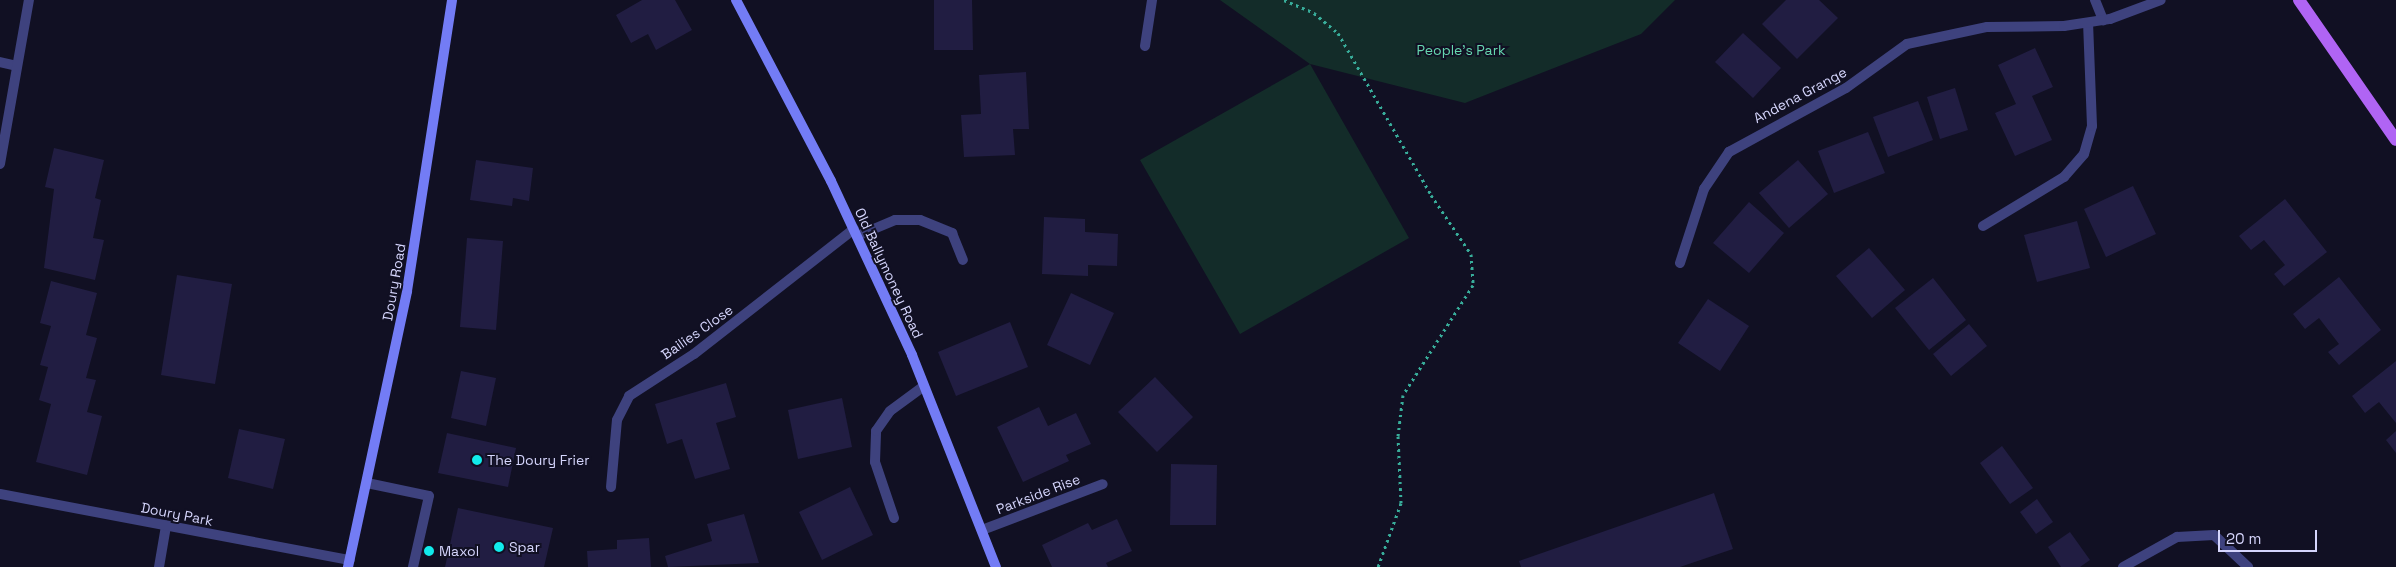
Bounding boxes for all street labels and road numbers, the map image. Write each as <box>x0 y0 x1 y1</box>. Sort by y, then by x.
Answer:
street label: Andena Grange <box>1751 63 1849 127</box>
street label: Old Ballymoney Road <box>851 205 927 341</box>
street label: Doury Road <box>379 242 409 322</box>
street label: Bailies Close <box>658 301 736 363</box>
street label: Parkside Rise <box>994 470 1082 518</box>
street label: Doury Park <box>140 499 214 529</box>

